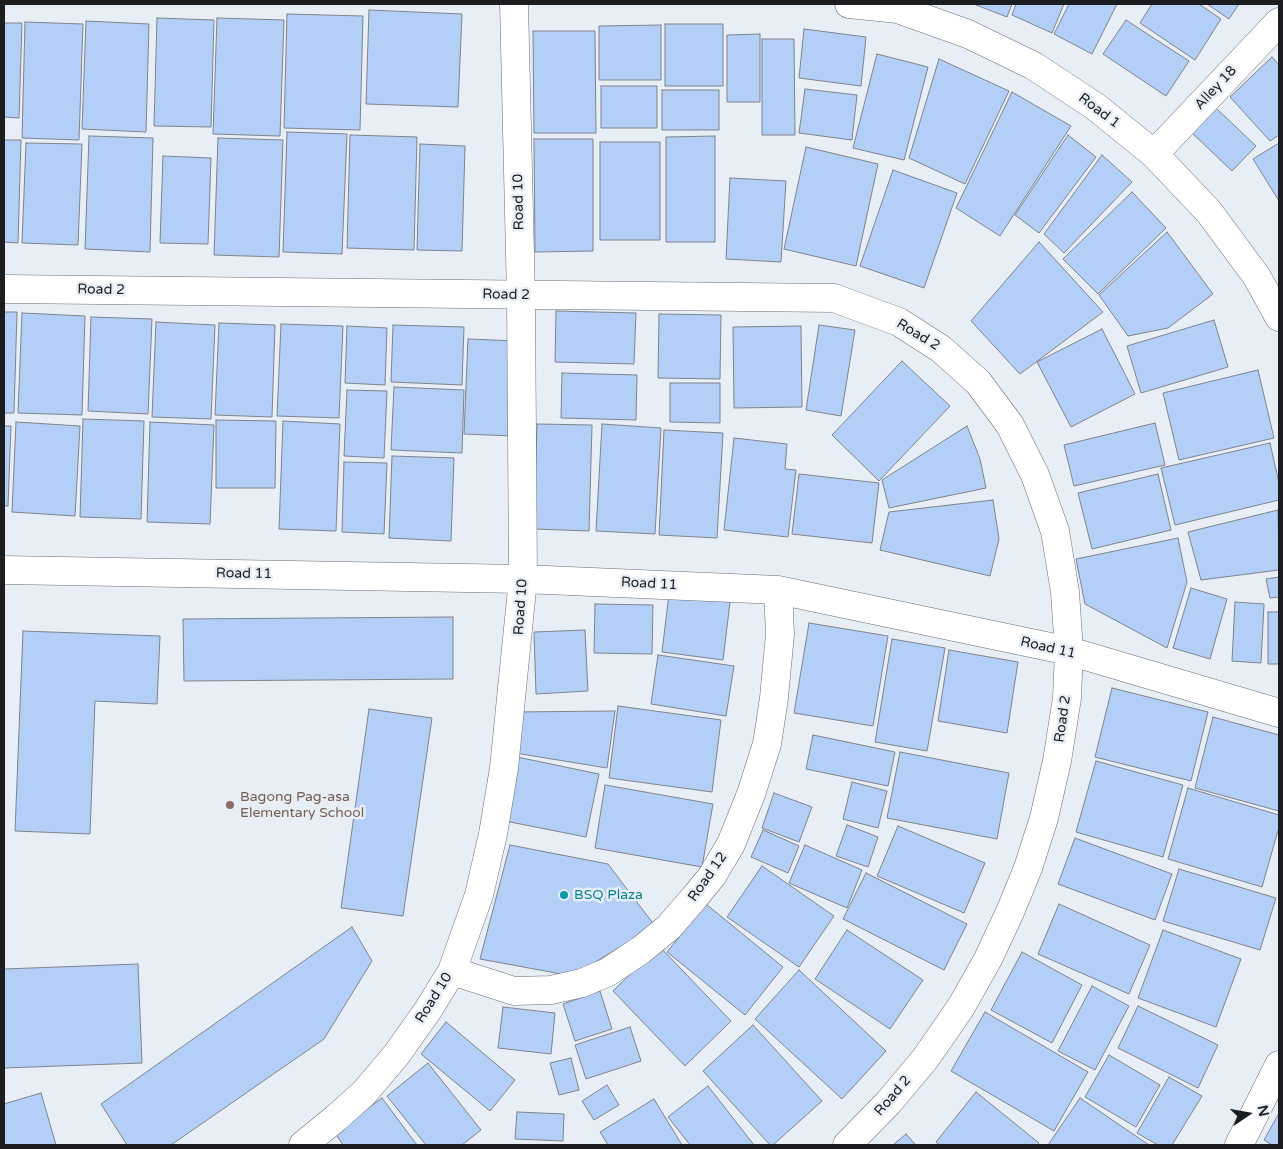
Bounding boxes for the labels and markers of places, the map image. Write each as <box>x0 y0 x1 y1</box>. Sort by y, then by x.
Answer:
place label: Bagong Pag-asa Elementary School <box>240 789 364 822</box>
marker: Bagong Pag-asa Elementary School <box>224 799 236 811</box>
place label: BSQ Plaza <box>574 887 643 903</box>
marker: BSQ Plaza <box>558 889 570 901</box>

